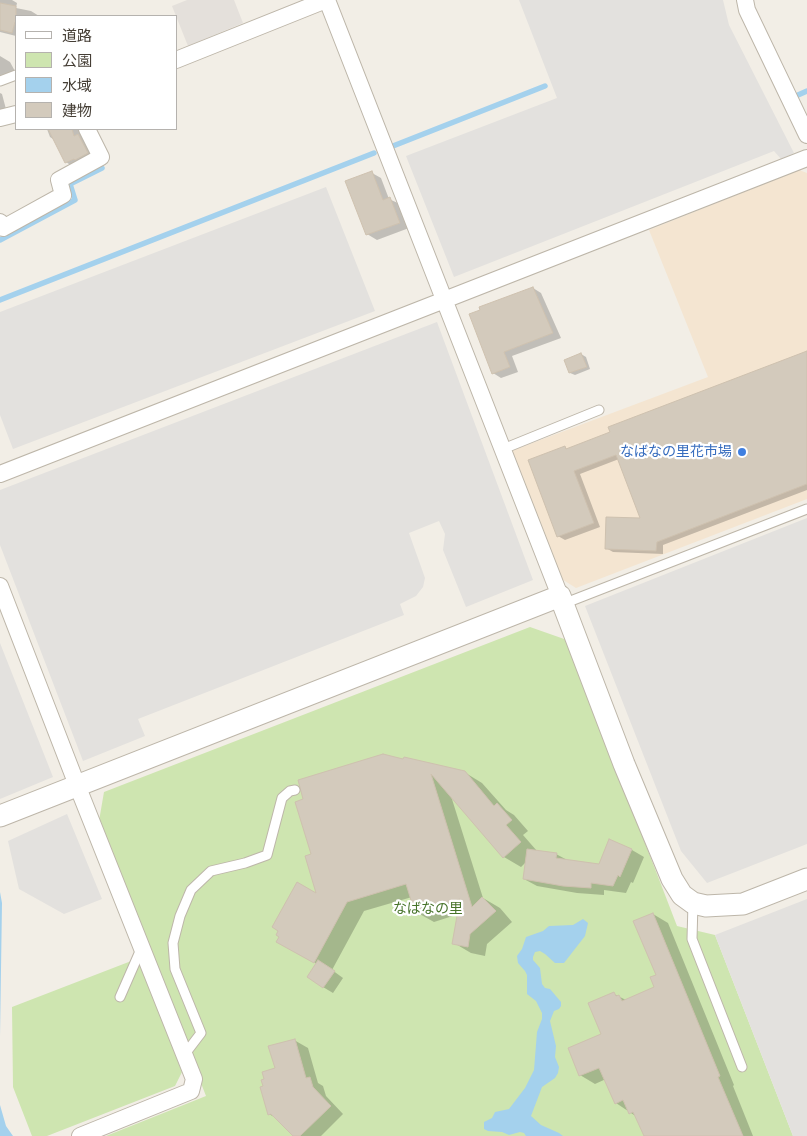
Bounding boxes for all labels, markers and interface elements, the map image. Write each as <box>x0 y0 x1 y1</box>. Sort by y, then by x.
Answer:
legend <box>15 15 178 130</box>
text: 道路 <box>62 26 92 45</box>
text: 公園 <box>62 51 92 70</box>
text: 水域 <box>62 76 92 95</box>
text: 建物 <box>62 101 92 120</box>
place label: なばなの里花市場 <box>620 444 732 460</box>
marker: なばなの里花市場 <box>736 446 748 458</box>
park label: なばなの里 <box>393 901 463 917</box>

